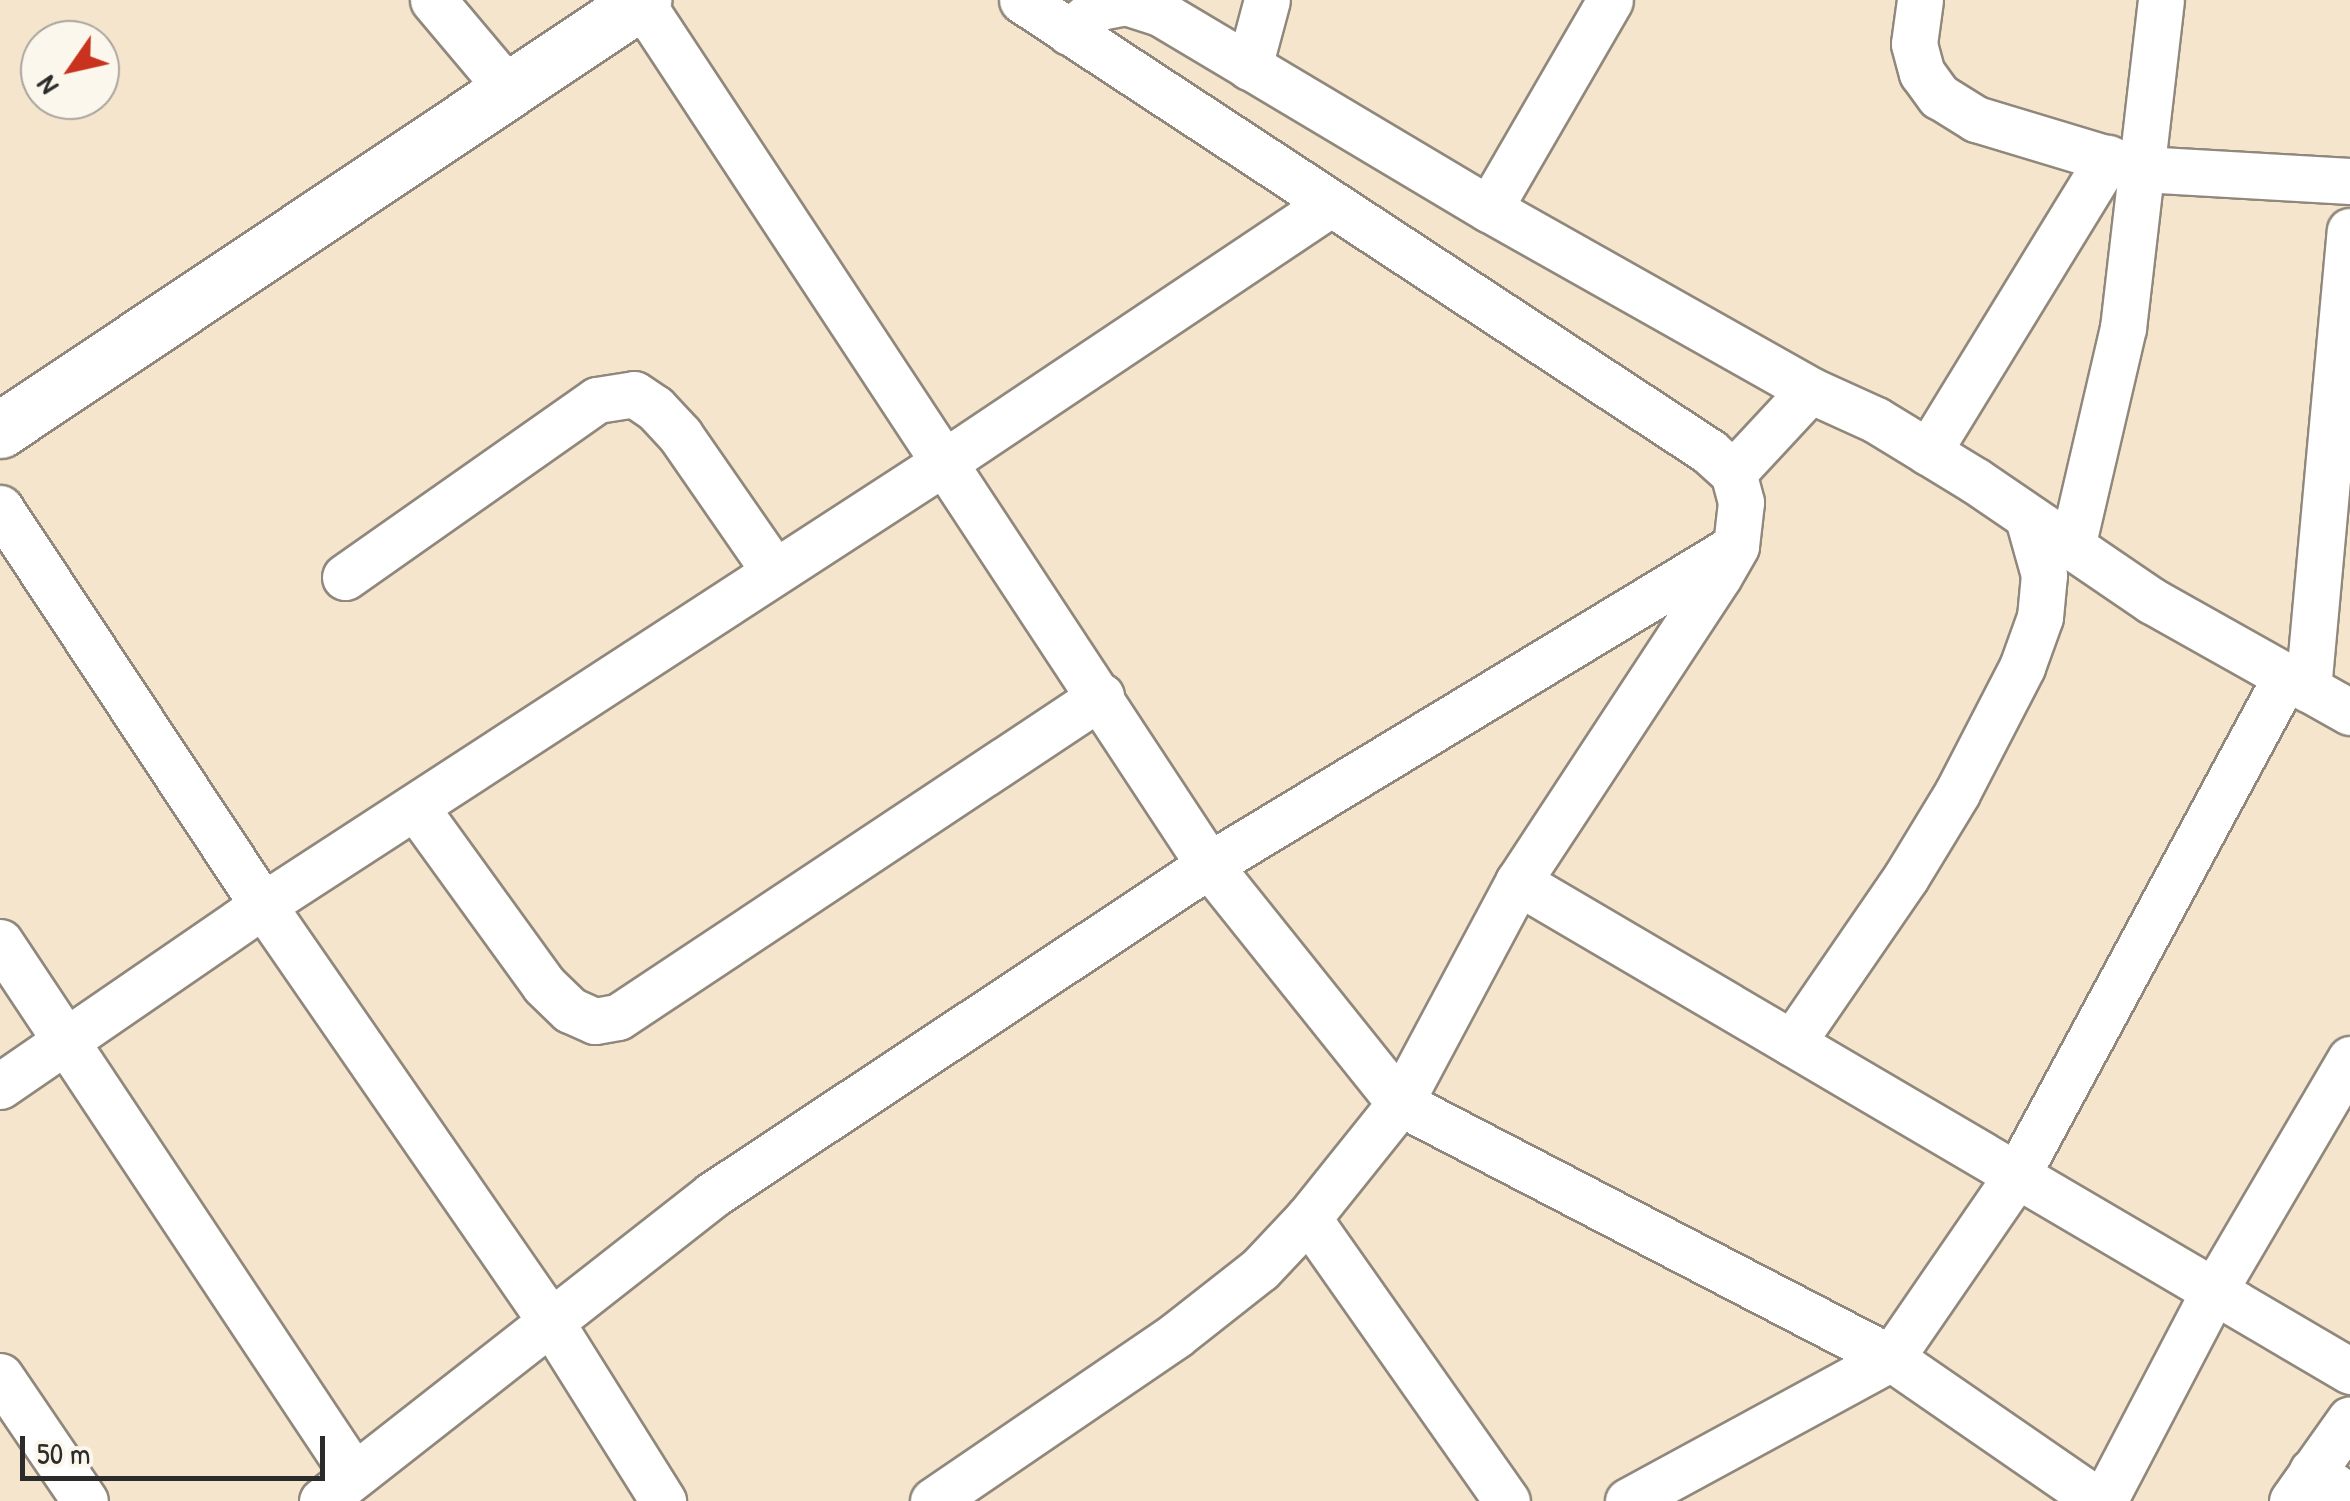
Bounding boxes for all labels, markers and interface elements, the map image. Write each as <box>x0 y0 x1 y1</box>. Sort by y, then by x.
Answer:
north arrow <box>20 20 120 120</box>
text: N <box>27 69 67 102</box>
scale bar <box>25 1416 330 1478</box>
text: 50 m <box>37 1433 90 1473</box>

